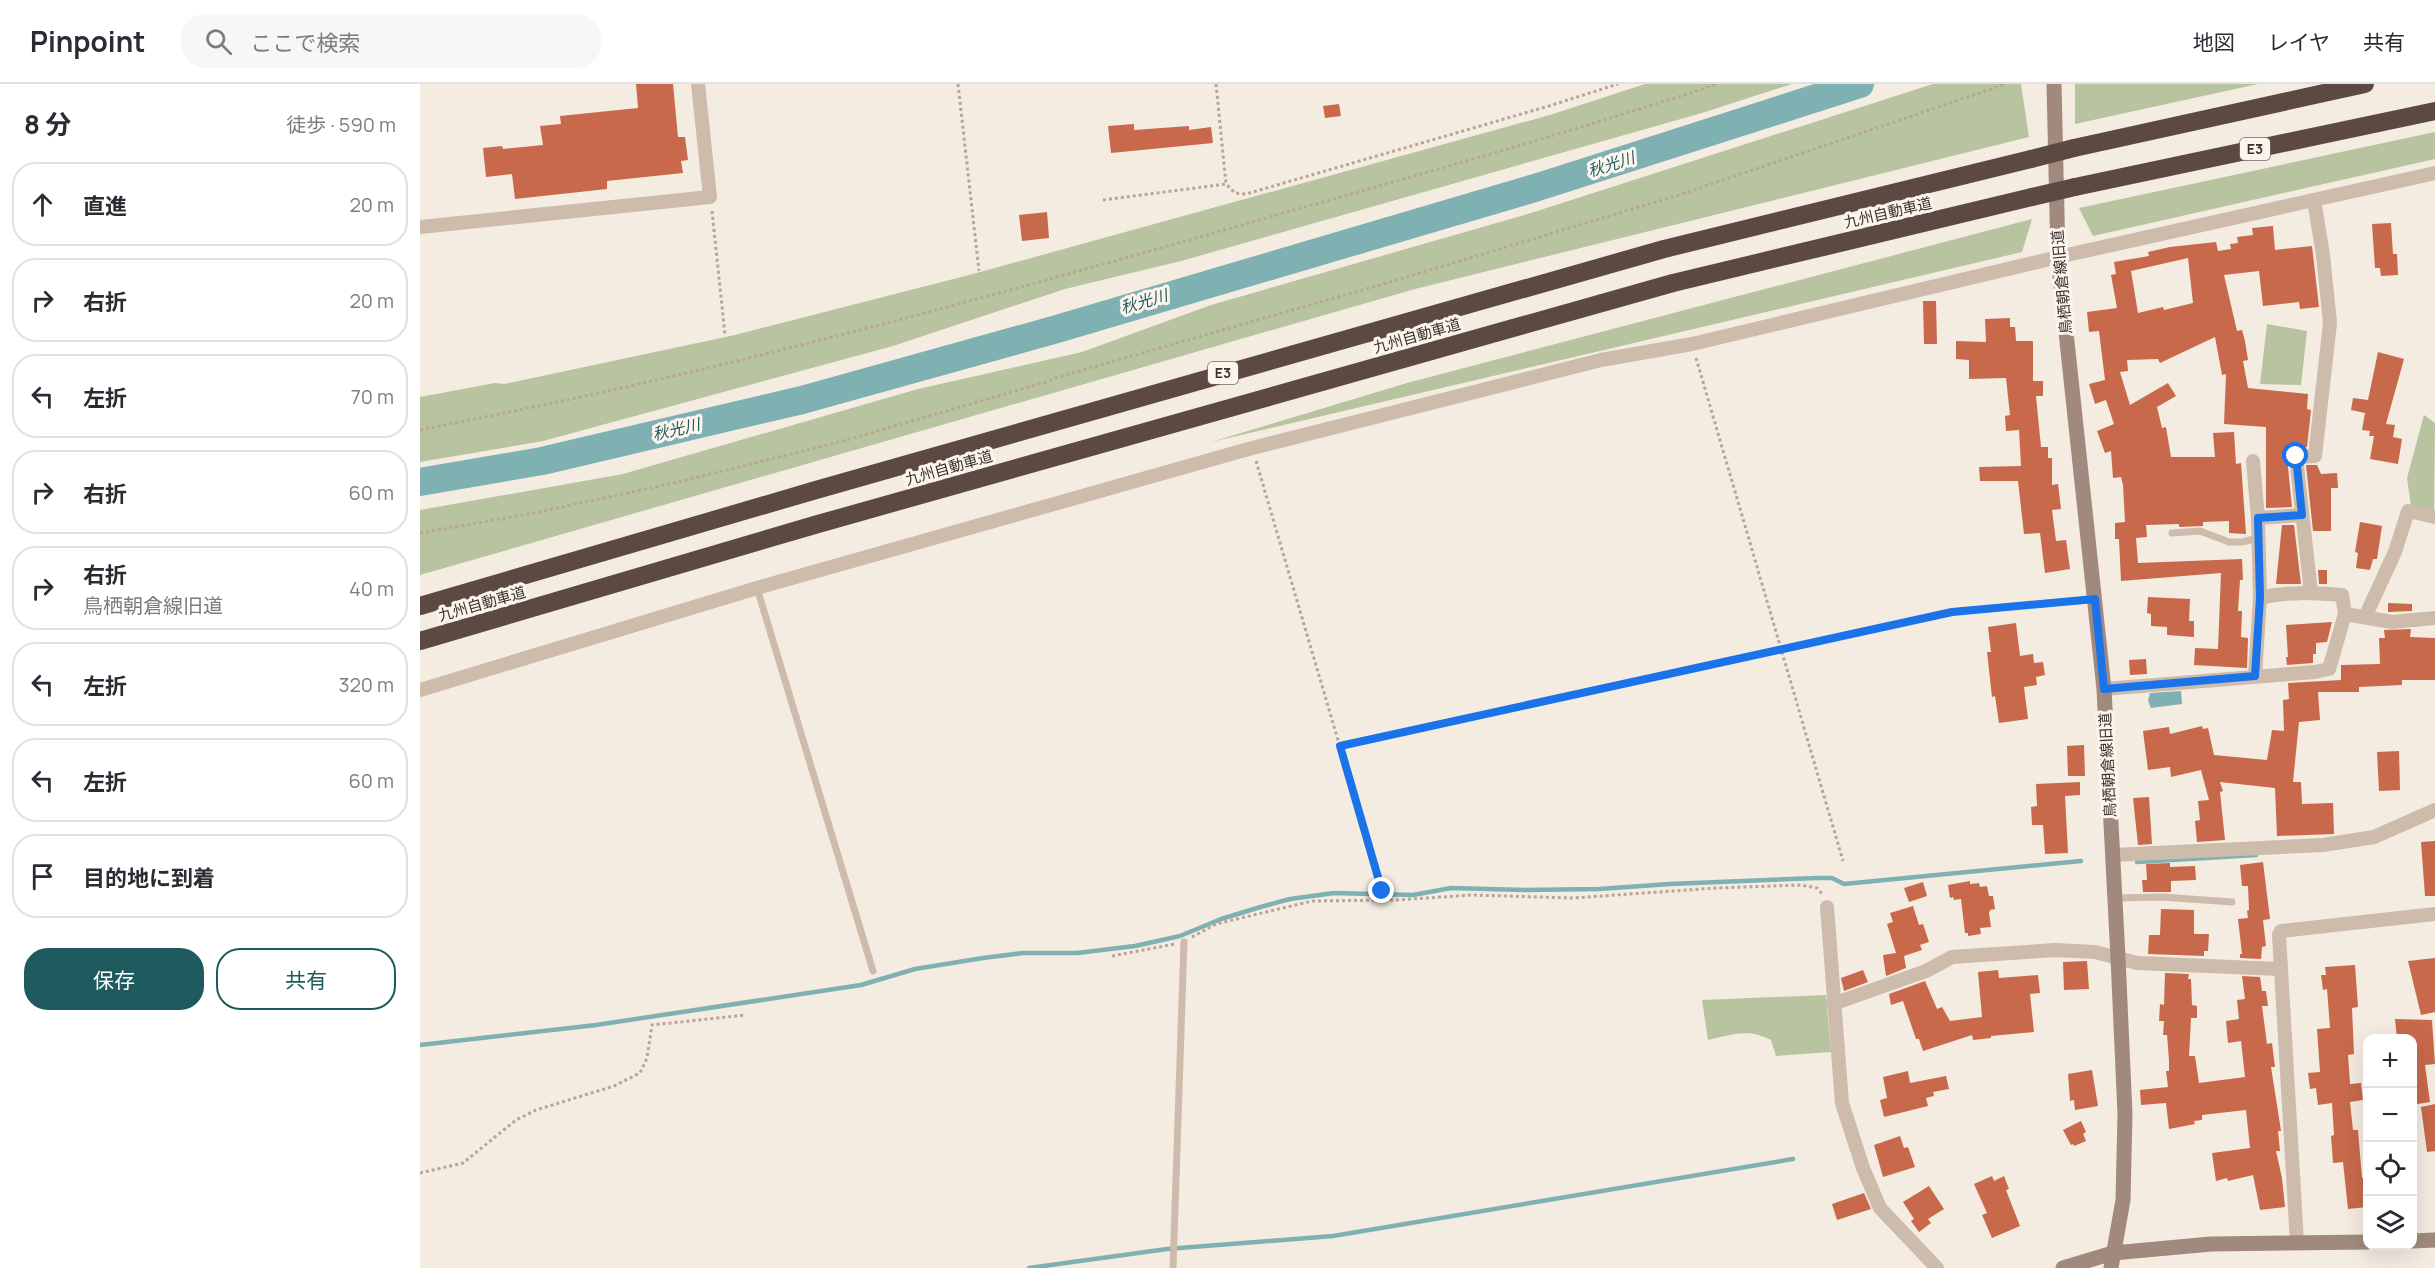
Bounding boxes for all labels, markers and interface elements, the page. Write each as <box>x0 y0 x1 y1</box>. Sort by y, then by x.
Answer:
search box <box>181 14 601 68</box>
text: Pinpoint <box>30 22 145 60</box>
icon: search <box>202 25 235 58</box>
text: ここで検索 <box>250 28 360 58</box>
text: 地図 <box>2193 28 2235 56</box>
text: レイヤ <box>2268 28 2330 56</box>
text: 共有 <box>2363 28 2405 56</box>
text: 8 分 <box>24 106 71 142</box>
text: 徒歩 · 590 m <box>286 111 396 138</box>
road number: E3 <box>2240 138 2270 160</box>
water label: 秋光川 <box>1585 146 1639 182</box>
icon: ahead <box>26 188 59 221</box>
text: 直進 <box>83 191 127 221</box>
text: 20 m <box>349 191 394 218</box>
street label: 九州自動車道 <box>1842 192 1934 233</box>
street label: 鳥栖朝倉線旧道 <box>2046 229 2077 335</box>
water label: 秋光川 <box>1118 283 1172 318</box>
icon: right <box>26 284 59 317</box>
text: 右折 <box>83 287 127 317</box>
text: 20 m <box>349 287 394 314</box>
street label: 九州自動車道 <box>1371 313 1463 358</box>
road number: E3 <box>1208 362 1238 384</box>
icon: left <box>26 380 59 413</box>
text: 左折 <box>83 383 127 413</box>
text: 70 m <box>351 383 394 410</box>
water label: 秋光川 <box>650 412 704 445</box>
route start <box>2282 442 2308 468</box>
street label: 九州自動車道 <box>903 445 995 490</box>
icon: right <box>26 476 59 509</box>
text: 右折 <box>83 479 127 509</box>
text: 60 m <box>348 479 394 506</box>
text: 右折 <box>83 560 127 590</box>
icon: right <box>26 572 59 605</box>
text: 40 m <box>349 575 394 602</box>
street label: 九州自動車道 <box>436 581 528 626</box>
text: 鳥栖朝倉線旧道 <box>83 592 223 619</box>
icon: left <box>26 668 59 701</box>
text: 左折 <box>83 671 127 701</box>
text: 320 m <box>338 671 394 698</box>
street label: 鳥栖朝倉線旧道 <box>2094 712 2121 818</box>
icon: left <box>26 764 59 797</box>
text: 左折 <box>83 767 127 797</box>
text: 60 m <box>348 767 394 794</box>
icon: arrive <box>26 860 59 893</box>
text: 目的地に到着 <box>83 863 215 893</box>
route end <box>1368 877 1394 903</box>
button: 保存 <box>24 948 204 1010</box>
button: 共有 <box>216 948 396 1010</box>
map controls <box>2363 1034 2417 1250</box>
button: + <box>2363 1034 2417 1088</box>
button: − <box>2363 1088 2417 1142</box>
button: locate <box>2363 1142 2417 1196</box>
button: layers <box>2363 1196 2417 1250</box>

